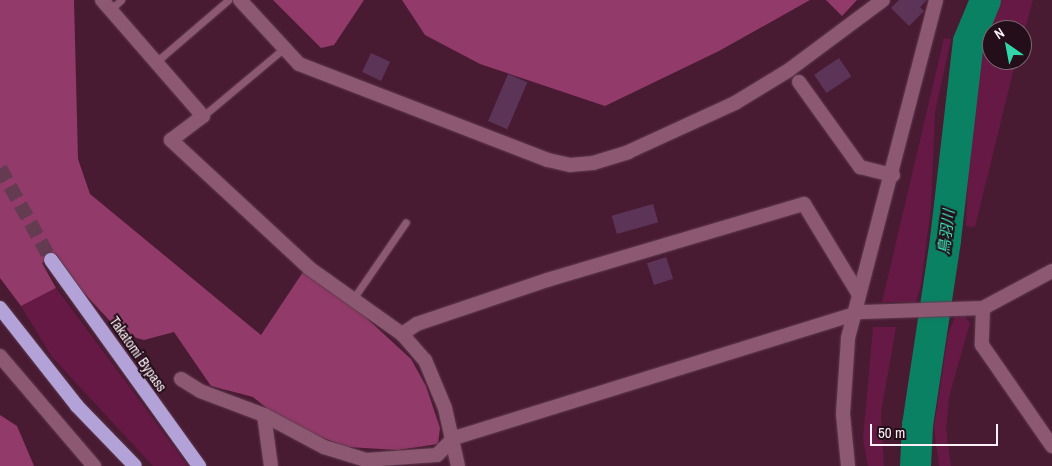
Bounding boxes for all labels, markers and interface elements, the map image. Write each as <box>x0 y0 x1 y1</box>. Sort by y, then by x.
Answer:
north arrow <box>982 20 1032 70</box>
text: N <box>991 23 1008 43</box>
water label: 鳥羽川 <box>934 209 958 255</box>
street label: Takatomi Bypass <box>106 313 170 395</box>
scale bar <box>872 414 1000 446</box>
text: 50 m <box>878 422 905 443</box>

